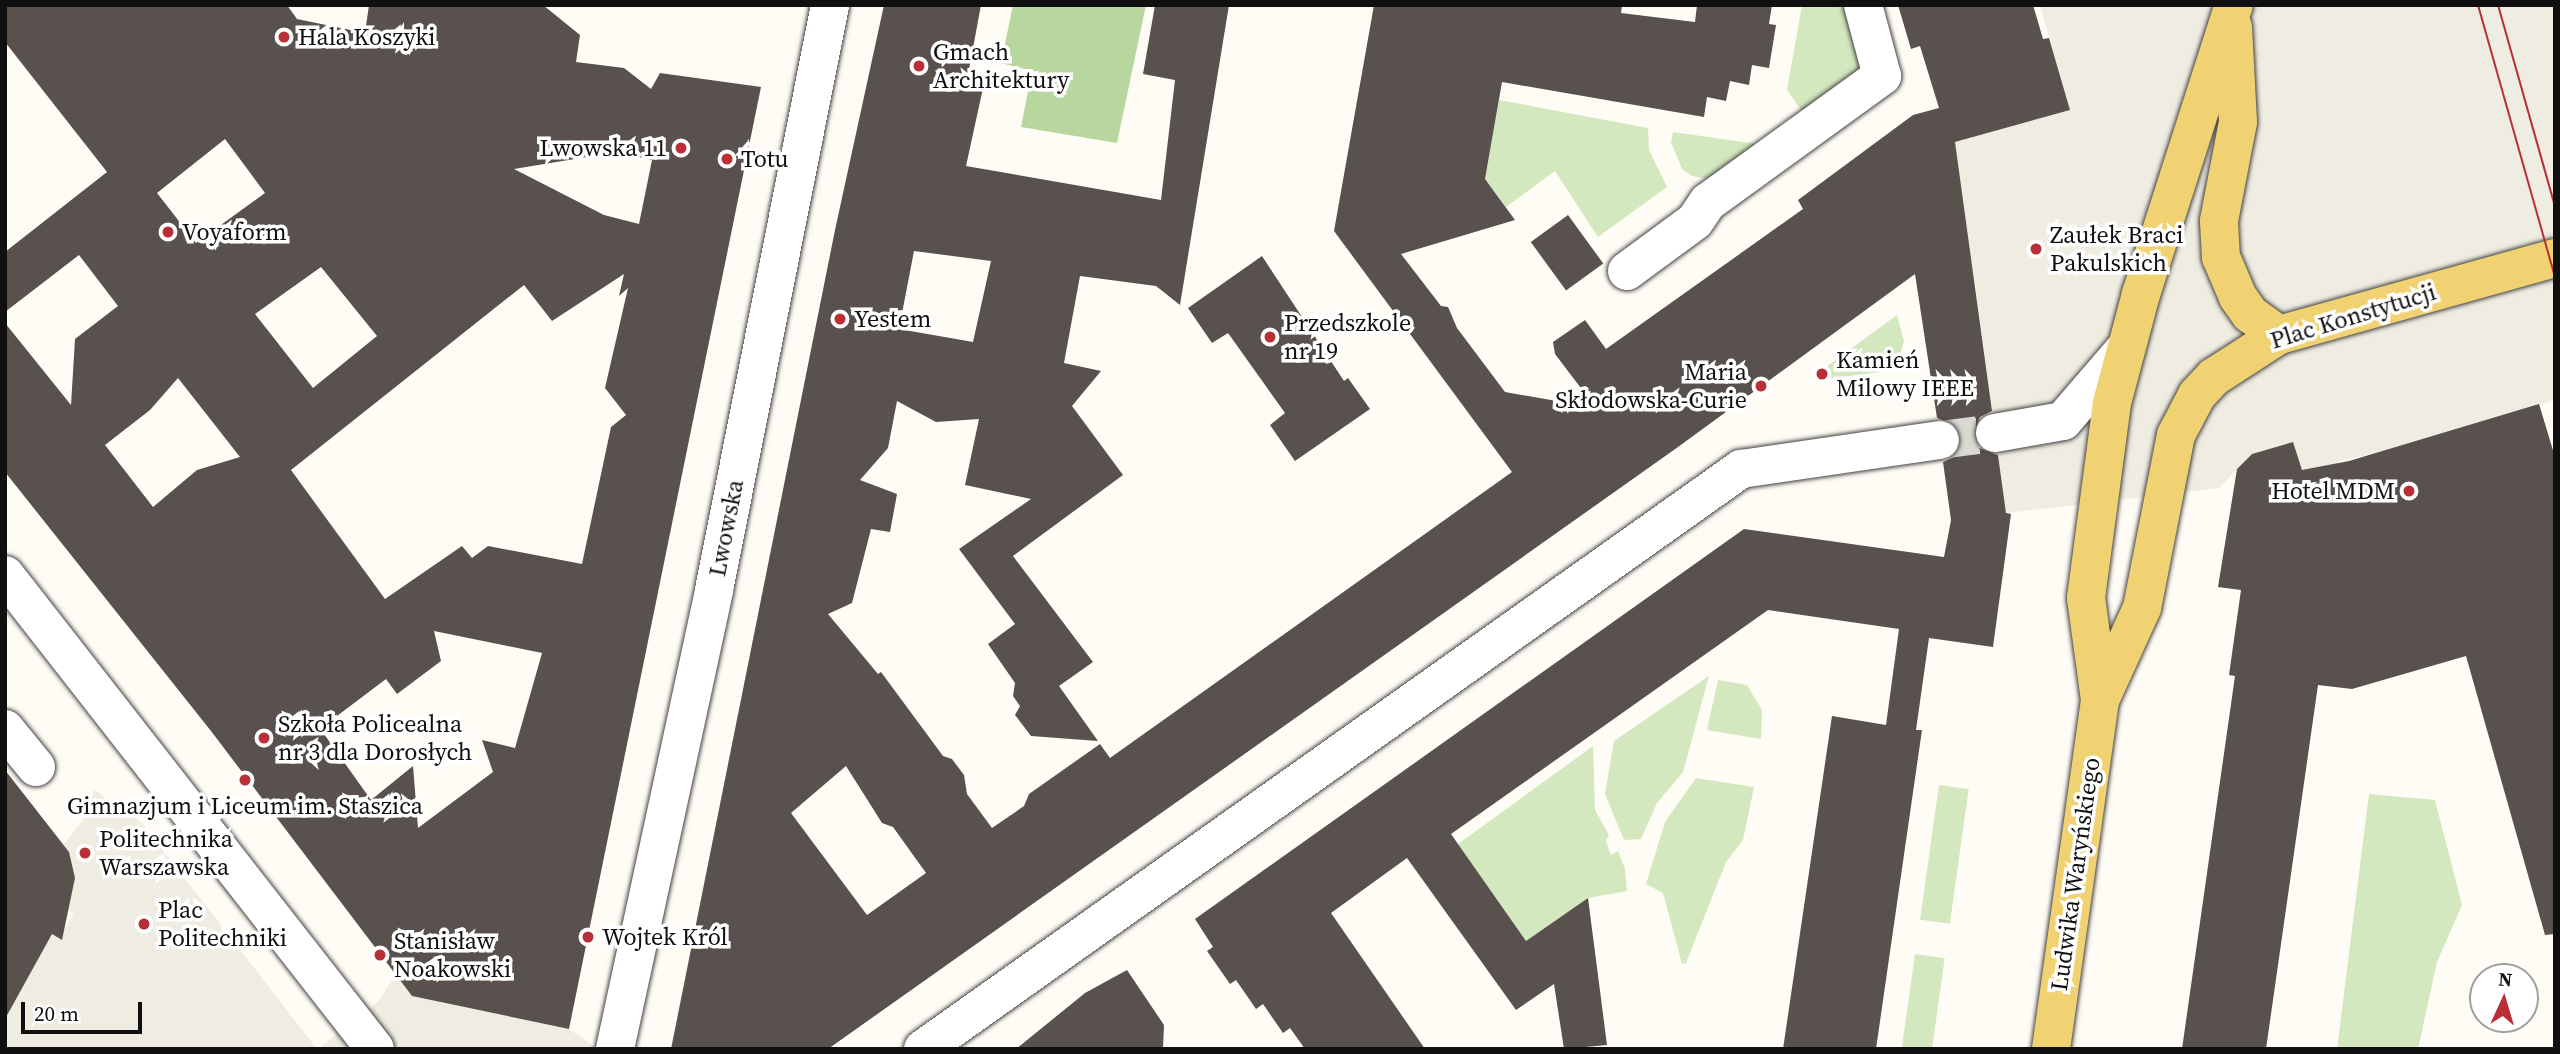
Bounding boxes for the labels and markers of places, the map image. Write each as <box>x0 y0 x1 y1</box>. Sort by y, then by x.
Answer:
place label: Hala Koszyki <box>298 23 436 51</box>
marker: Hala Koszyki <box>276 29 292 45</box>
place label: Gmach Architektury <box>933 38 1069 94</box>
marker: Gmach Architektury <box>911 58 927 74</box>
place label: Lwowska 11 <box>539 134 667 162</box>
marker: Lwowska 11 <box>673 140 689 156</box>
place label: Totu <box>741 145 789 173</box>
marker: Totu <box>719 151 735 167</box>
place label: Voyaform <box>182 218 287 246</box>
place label: Zaułek Braci Pakulskich <box>2050 221 2183 277</box>
marker: Voyaform <box>160 224 176 240</box>
marker: Zaułek Braci Pakulskich <box>2028 241 2044 257</box>
place label: Yestem <box>854 305 931 333</box>
place label: Przedszkole nr 19 <box>1284 309 1411 365</box>
marker: Yestem <box>832 311 848 327</box>
marker: Przedszkole nr 19 <box>1262 329 1278 345</box>
place label: Kamień Milowy IEEE <box>1836 346 1974 402</box>
place label: Maria Skłodowska-Curie <box>1555 358 1747 414</box>
marker: Kamień Milowy IEEE <box>1814 366 1830 382</box>
marker: Maria Skłodowska-Curie <box>1753 378 1769 394</box>
place label: Hotel MDM <box>2271 477 2395 505</box>
marker: Hotel MDM <box>2401 483 2417 499</box>
place label: Szkoła Policealna nr 3 dla Dorosłych <box>278 710 472 766</box>
marker: Szkoła Policealna nr 3 dla Dorosłych <box>256 730 272 746</box>
marker: Gimnazjum i Liceum im. Staszica <box>237 772 253 788</box>
place label: Gimnazjum i Liceum im. Staszica <box>67 792 423 820</box>
place label: Politechnika Warszawska <box>99 825 233 881</box>
marker: Politechnika Warszawska <box>77 845 93 861</box>
place label: Plac Politechniki <box>158 896 287 952</box>
marker: Plac Politechniki <box>136 916 152 932</box>
place label: Wojtek Król <box>602 923 728 951</box>
place label: Stanisław Noakowski <box>394 927 511 983</box>
marker: Wojtek Król <box>580 929 596 945</box>
marker: Stanisław Noakowski <box>372 947 388 963</box>

